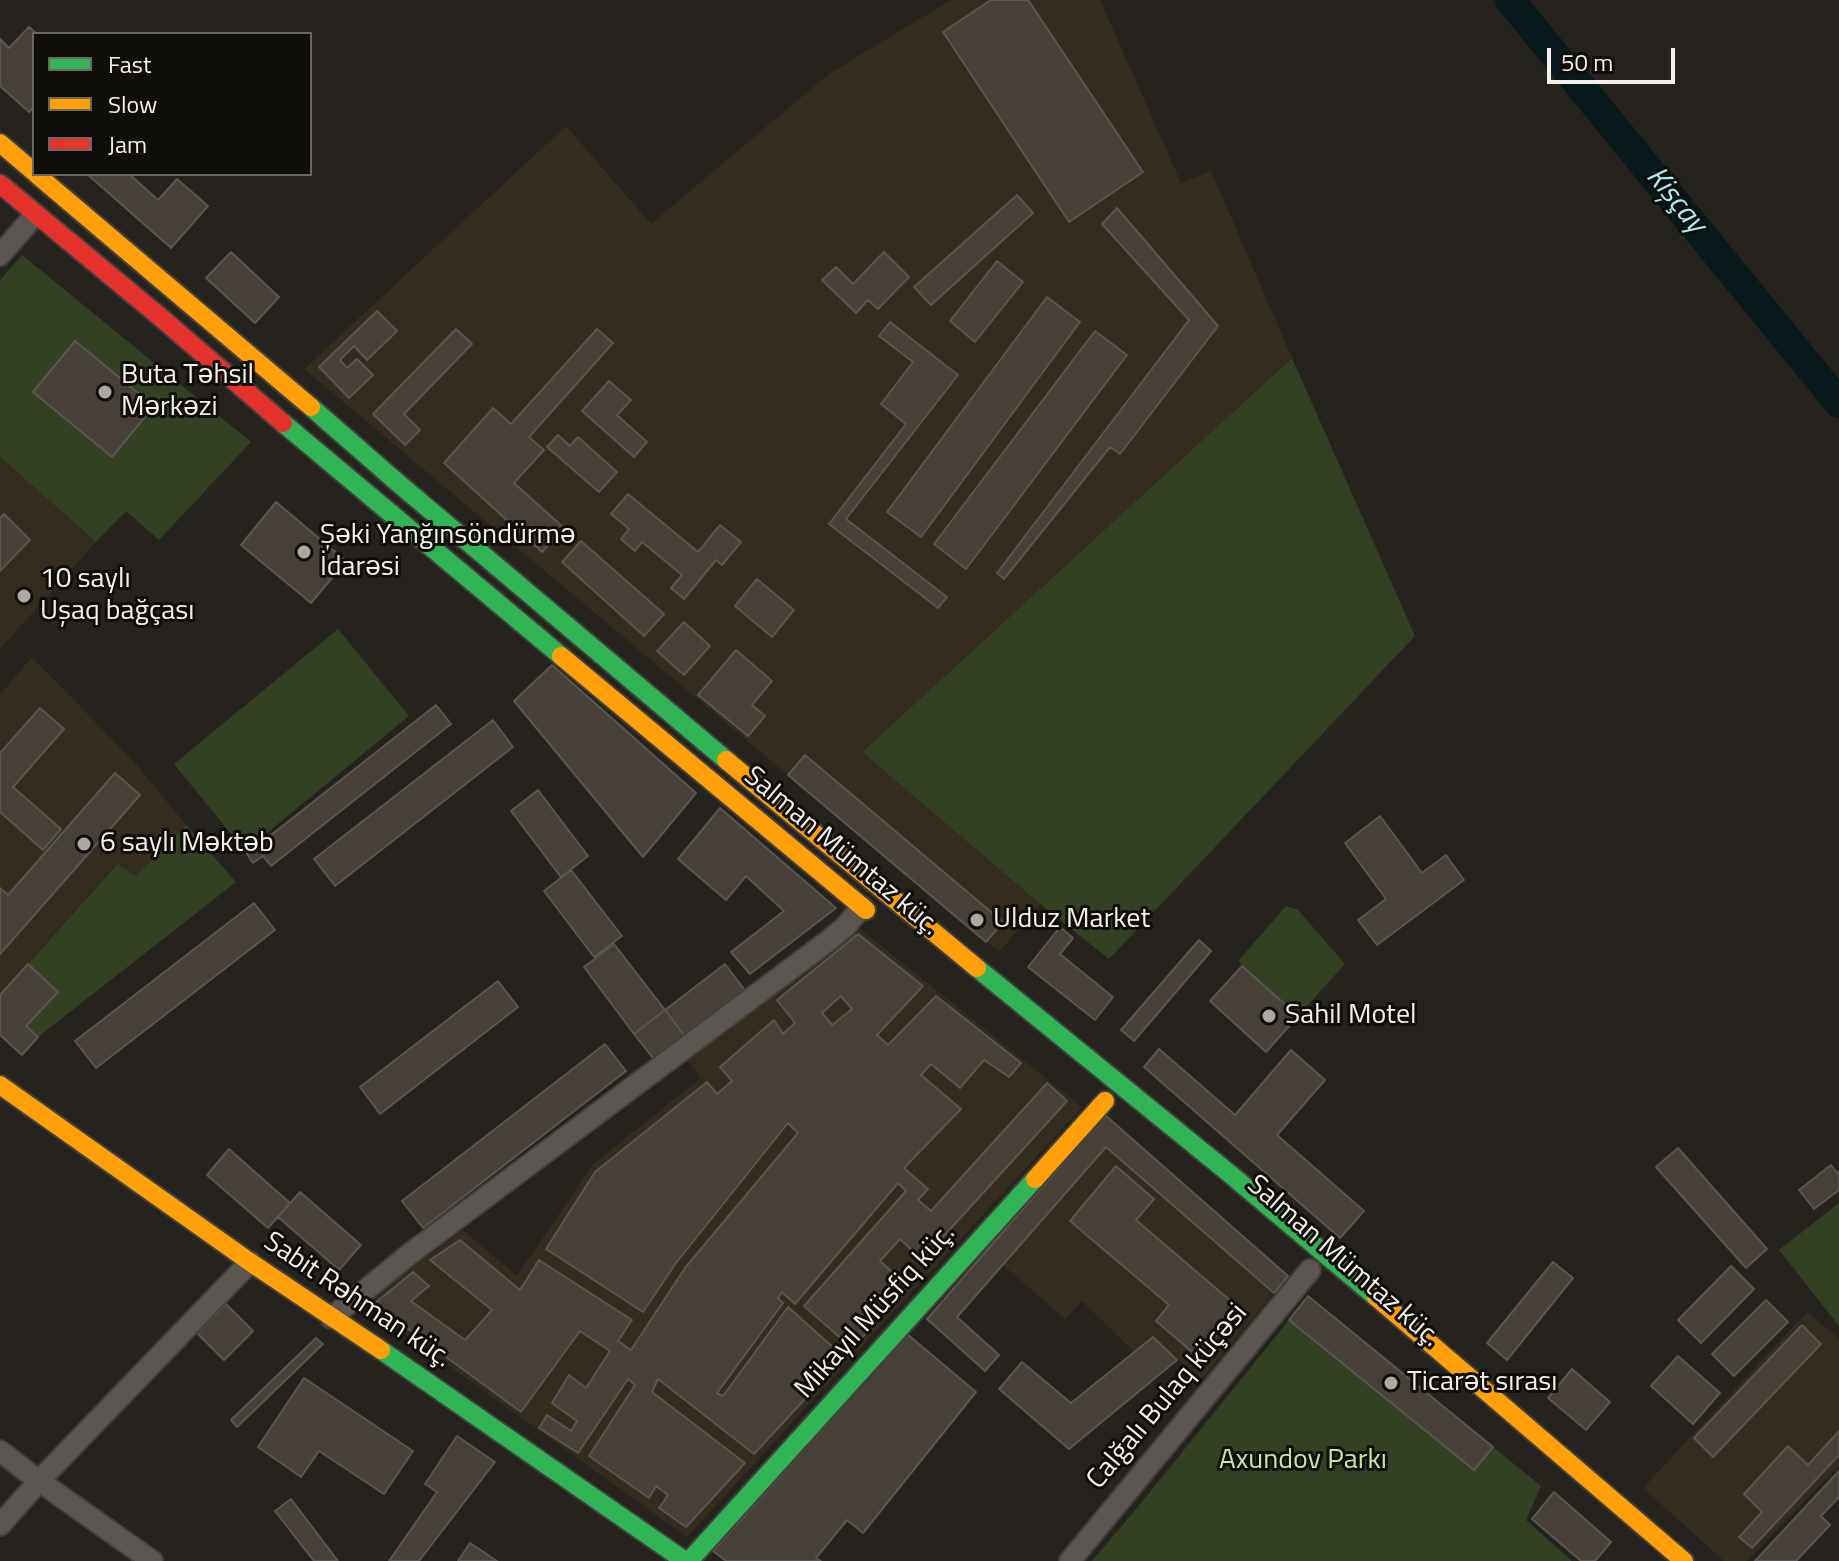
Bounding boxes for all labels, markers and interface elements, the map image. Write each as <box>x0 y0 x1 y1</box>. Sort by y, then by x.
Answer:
legend <box>32 32 312 176</box>
scale bar <box>1551 32 1679 82</box>
text: 50 m <box>1561 44 1613 80</box>
text: Fast <box>108 46 151 82</box>
text: Slow <box>108 86 157 122</box>
text: Jam <box>108 126 147 162</box>
water label: Kişçay <box>1637 160 1713 242</box>
place label: Buta Təhsil Mərkəzi <box>121 359 254 425</box>
marker: Buta Təhsil Mərkəzi <box>96 383 114 401</box>
place label: Şəki Yanğınsöndürmə İdarəsi <box>320 519 576 585</box>
marker: Şəki Yanğınsöndürmə İdarəsi <box>295 543 313 561</box>
place label: 10 saylı Uşaq bağçası <box>40 563 194 629</box>
marker: 10 saylı Uşaq bağçası <box>15 587 33 605</box>
street label: Salman Mümtaz küç. <box>736 760 946 944</box>
place label: 6 saylı Məktəb <box>100 827 274 861</box>
marker: 6 saylı Məktəb <box>75 835 93 853</box>
place label: Ulduz Market <box>993 903 1150 937</box>
marker: Ulduz Market <box>968 911 986 929</box>
place label: Sahil Motel <box>1285 999 1416 1033</box>
marker: Sahil Motel <box>1260 1007 1278 1025</box>
street label: Salman Mümtaz küç. <box>1239 1169 1447 1355</box>
street label: Mikayıl Müsfiq küç. <box>789 1218 963 1406</box>
street label: Sabit Rəhman küç. <box>257 1226 457 1376</box>
street label: Calğalı Bulaq küçəsi <box>1081 1297 1255 1497</box>
place label: Ticarət sırası <box>1407 1366 1557 1400</box>
marker: Ticarət sırası <box>1382 1374 1400 1392</box>
park label: Axundov Parkı <box>1219 1444 1387 1478</box>

